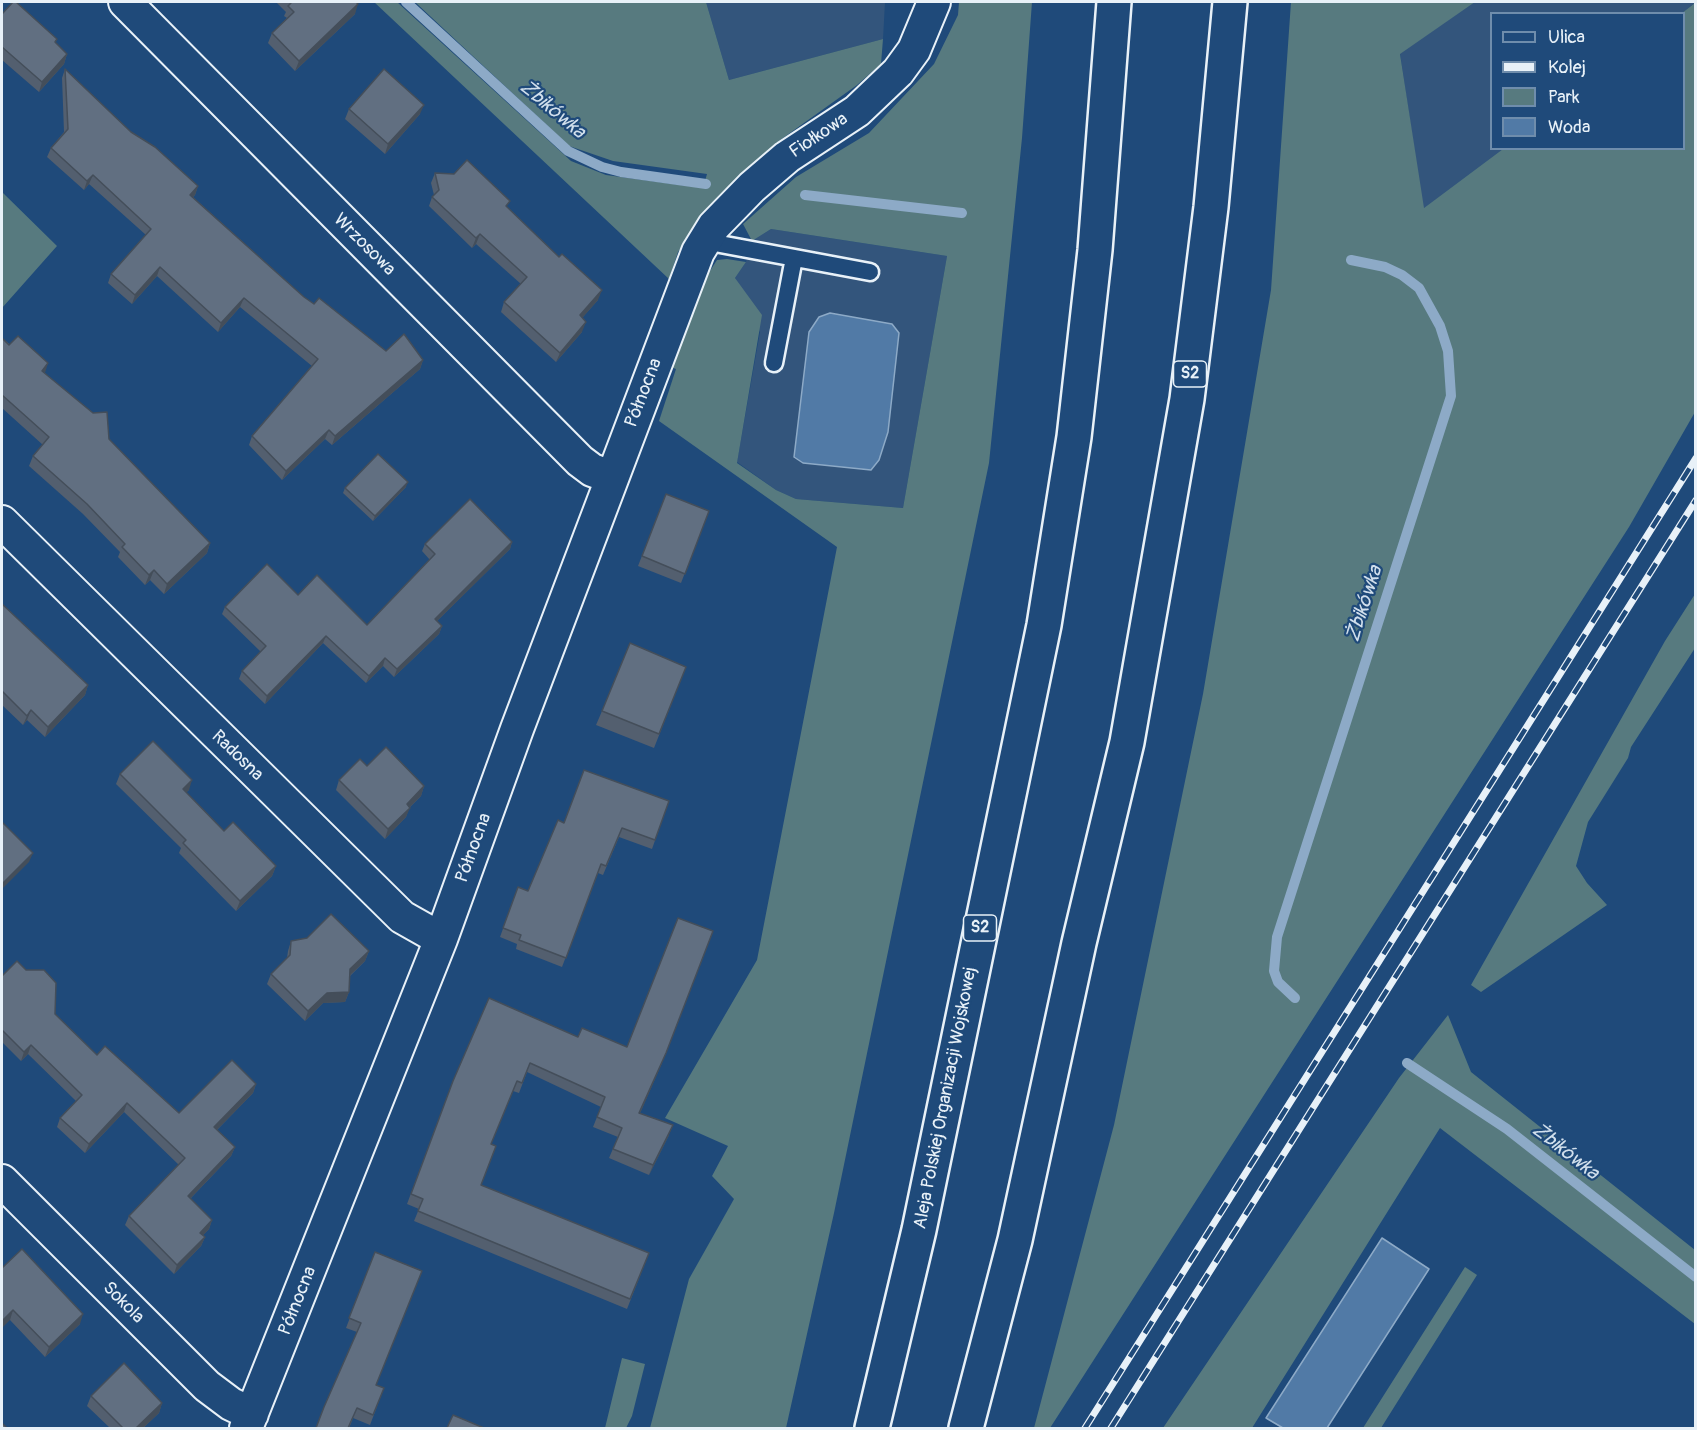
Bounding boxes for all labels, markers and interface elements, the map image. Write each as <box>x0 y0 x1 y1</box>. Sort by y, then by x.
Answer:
legend <box>1490 12 1685 150</box>
text: Ulica <box>1548 26 1585 49</box>
text: Kolej <box>1548 56 1586 79</box>
water label: Żbikówka <box>514 76 590 144</box>
text: Park <box>1548 86 1580 109</box>
street label: Fiołkowa <box>786 109 852 163</box>
text: Woda <box>1548 116 1590 139</box>
street label: Wrzosowa <box>328 209 400 281</box>
street label: Północna <box>621 355 667 431</box>
road number: S2 <box>1174 361 1206 387</box>
water label: Żbikówka <box>1342 563 1388 645</box>
street label: Radosna <box>207 726 267 786</box>
street label: Północna <box>452 810 496 886</box>
road number: S2 <box>964 915 996 941</box>
street label: Aleja Polskiej Organizacji Wojskowej <box>910 965 982 1231</box>
water label: Żbikówka <box>1527 1119 1603 1185</box>
street label: Północna <box>274 1264 322 1338</box>
street label: Sokola <box>98 1278 148 1328</box>

